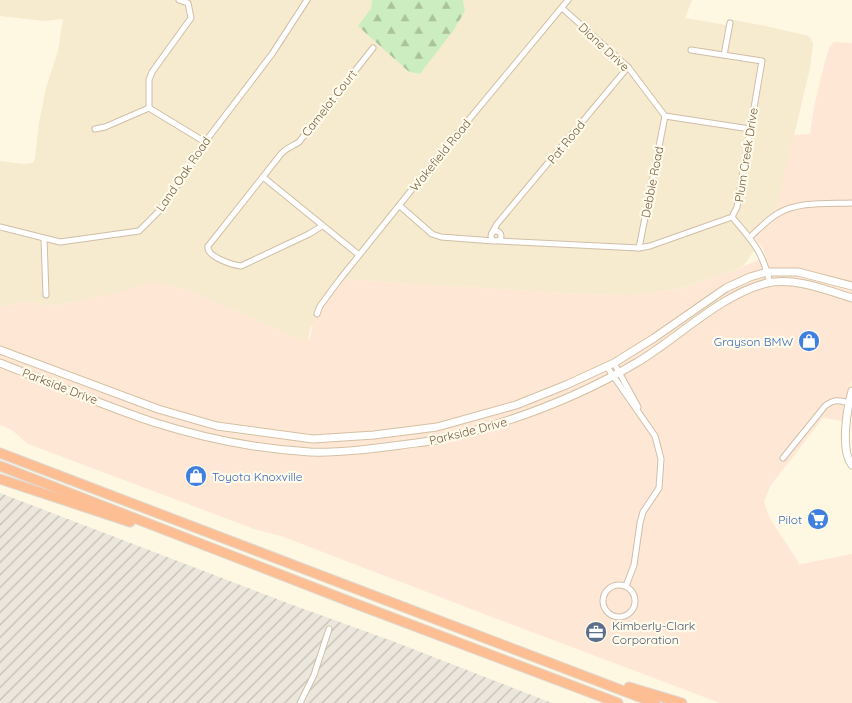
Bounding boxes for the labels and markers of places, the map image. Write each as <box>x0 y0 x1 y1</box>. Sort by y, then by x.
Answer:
shop icon: Grayson BMW <box>797 329 821 353</box>
place label: Grayson BMW <box>714 334 793 349</box>
shop icon: Toyota Knoxville <box>184 464 208 488</box>
place label: Toyota Knoxville <box>212 469 303 484</box>
supermarket icon: Pilot <box>806 507 830 531</box>
place label: Pilot <box>778 512 802 527</box>
place label: Kimberly-Clark Corporation <box>612 618 695 647</box>
office icon: Kimberly-Clark Corporation <box>584 620 608 644</box>

